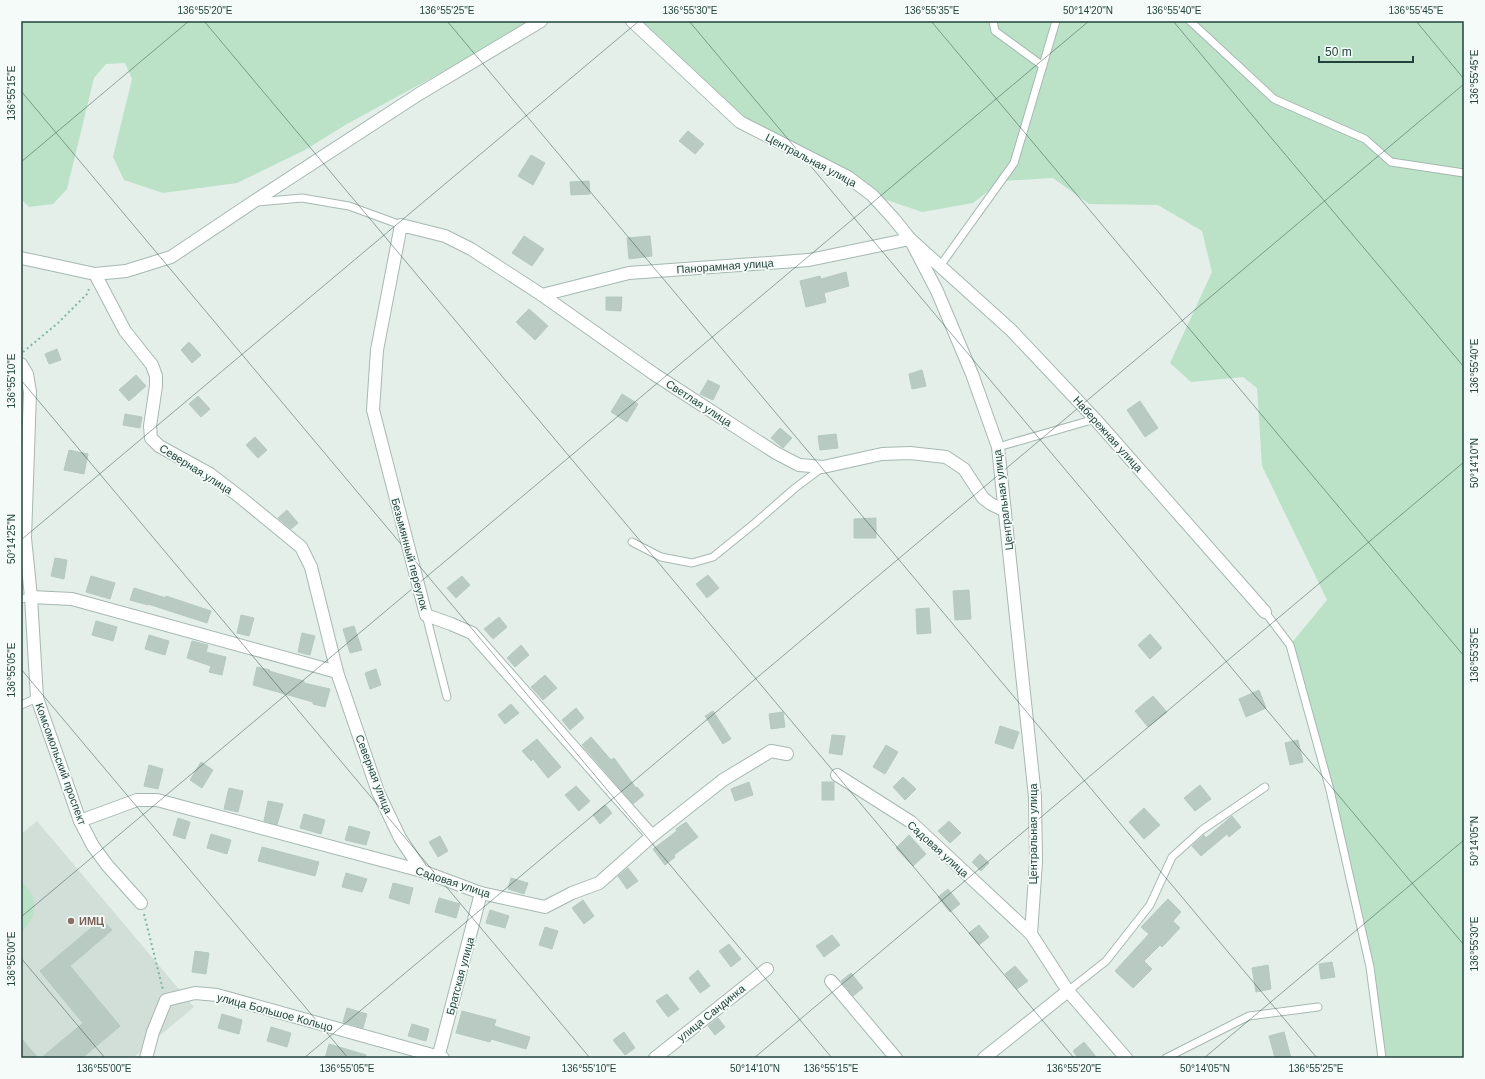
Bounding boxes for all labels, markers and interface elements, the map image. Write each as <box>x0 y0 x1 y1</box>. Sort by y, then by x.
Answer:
text: 136°55'20"E <box>177 5 233 16</box>
text: 136°55'25"E <box>419 5 475 16</box>
text: 136°55'30"E <box>662 5 718 16</box>
text: 136°55'35"E <box>904 5 960 16</box>
text: 50°14'20"N <box>1063 5 1113 16</box>
text: 136°55'40"E <box>1146 5 1202 16</box>
text: 136°55'45"E <box>1388 5 1444 16</box>
scale bar <box>1319 38 1413 64</box>
text: 50 m <box>1325 45 1352 59</box>
text: 136°55'45"E <box>1469 49 1480 105</box>
text: 136°55'15"E <box>6 65 17 121</box>
street label: Центральная улица <box>764 131 859 189</box>
street label: Панорамная улица <box>676 257 775 275</box>
text: 136°55'40"E <box>1469 338 1480 394</box>
text: 136°55'10"E <box>6 353 17 409</box>
street label: Светлая улица <box>664 377 735 429</box>
street label: Набережная улица <box>1071 394 1146 475</box>
text: 50°14'10"N <box>1469 438 1480 488</box>
street label: Северная улица <box>157 442 235 497</box>
street label: Центральная улица <box>991 448 1015 551</box>
street label: Безымянный переулок <box>389 497 431 612</box>
text: 50°14'25"N <box>6 514 17 564</box>
text: 136°55'35"E <box>1469 627 1480 683</box>
text: 136°55'05"E <box>6 642 17 698</box>
street label: Комсомольский проспект <box>33 701 89 827</box>
street label: Северная улица <box>353 733 395 816</box>
street label: Центральная улица <box>1027 783 1039 885</box>
text: 50°14'05"N <box>1469 816 1480 866</box>
street label: Садовая улица <box>905 819 972 880</box>
street label: Садовая улица <box>414 864 493 900</box>
place label: ИМЦ <box>79 915 104 927</box>
marker: ИМЦ <box>66 916 76 926</box>
text: 136°55'30"E <box>1469 916 1480 972</box>
text: 136°55'00"E <box>6 931 17 987</box>
street label: Братская улица <box>444 935 476 1016</box>
street label: улица Сандинка <box>675 982 748 1044</box>
street label: улица Большое Кольцо <box>216 991 334 1033</box>
text: 136°55'00"E <box>76 1063 132 1074</box>
text: 136°55'05"E <box>319 1063 375 1074</box>
text: 136°55'10"E <box>561 1063 617 1074</box>
text: 50°14'10"N <box>730 1063 780 1074</box>
text: 136°55'15"E <box>803 1063 859 1074</box>
text: 136°55'20"E <box>1046 1063 1102 1074</box>
text: 50°14'05"N <box>1180 1063 1230 1074</box>
text: 136°55'25"E <box>1288 1063 1344 1074</box>

